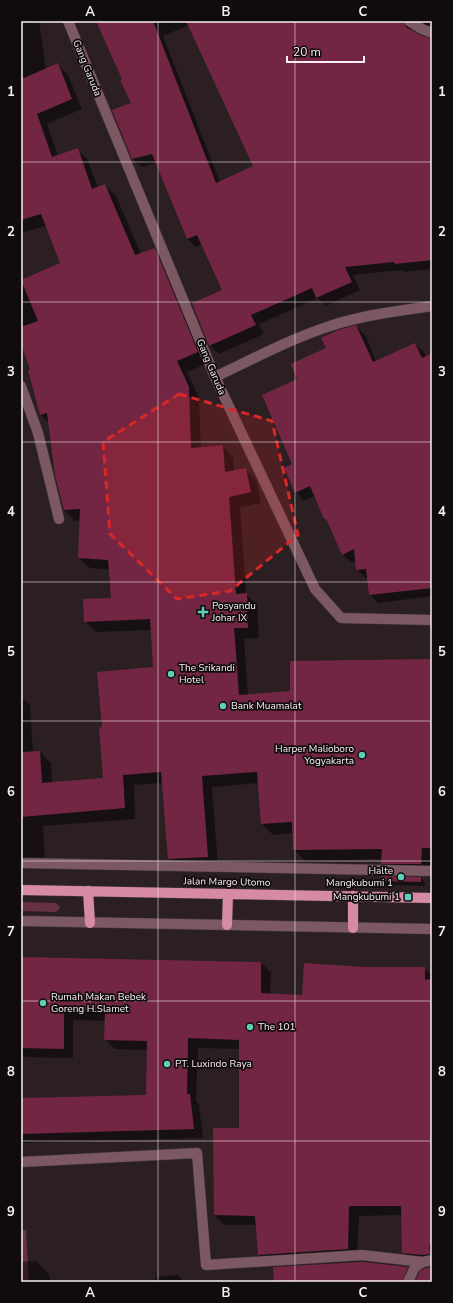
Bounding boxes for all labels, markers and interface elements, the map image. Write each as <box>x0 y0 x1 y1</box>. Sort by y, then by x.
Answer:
text: A <box>85 3 95 21</box>
text: B <box>222 3 231 21</box>
text: C <box>359 3 368 21</box>
street label: Gang Garuda <box>69 38 105 98</box>
scale bar <box>287 38 364 64</box>
text: 20 m <box>293 44 321 60</box>
text: 1 <box>7 83 15 101</box>
text: 1 <box>438 83 446 101</box>
text: 2 <box>7 223 15 241</box>
text: 2 <box>438 223 446 241</box>
street label: Gang Garuda <box>193 337 229 397</box>
text: 3 <box>7 363 15 381</box>
text: 3 <box>438 363 446 381</box>
text: 4 <box>7 503 15 521</box>
text: 4 <box>438 503 446 521</box>
place label: Posyandu Johar IX <box>211 599 256 625</box>
marker: Posyandu Johar IX <box>197 606 209 618</box>
text: 5 <box>7 643 15 661</box>
text: 5 <box>438 643 446 661</box>
place label: The Srikandi Hotel <box>179 661 235 687</box>
marker: The Srikandi Hotel <box>166 669 176 679</box>
place label: Bank Muamalat <box>231 699 302 713</box>
marker: Bank Muamalat <box>218 701 228 711</box>
place label: Harper Malioboro Yogyakarta <box>275 742 354 768</box>
marker: Harper Malioboro Yogyakarta <box>357 750 367 760</box>
text: 6 <box>7 783 15 801</box>
text: 6 <box>438 783 446 801</box>
place label: Halte Mangkubumi 1 <box>326 864 393 890</box>
marker: Halte Mangkubumi 1 <box>396 872 406 882</box>
street label: Jalan Margo Utomo <box>182 874 271 890</box>
place label: Mangkubumi 1 <box>333 890 400 904</box>
marker: Mangkubumi 1 <box>403 892 413 902</box>
text: 7 <box>7 923 15 941</box>
text: 7 <box>438 923 446 941</box>
place label: Rumah Makan Bebek Goreng H.Slamet <box>51 990 147 1016</box>
marker: Rumah Makan Bebek Goreng H.Slamet <box>38 998 48 1008</box>
place label: The 101 <box>258 1020 296 1034</box>
marker: The 101 <box>245 1022 255 1032</box>
place label: PT. Luxindo Raya <box>175 1057 252 1071</box>
marker: PT. Luxindo Raya <box>162 1059 172 1069</box>
text: 8 <box>7 1063 15 1081</box>
text: 8 <box>438 1063 446 1081</box>
text: 9 <box>7 1203 15 1221</box>
text: 9 <box>438 1203 446 1221</box>
text: A <box>85 1284 95 1302</box>
text: B <box>222 1284 231 1302</box>
text: C <box>359 1284 368 1302</box>

